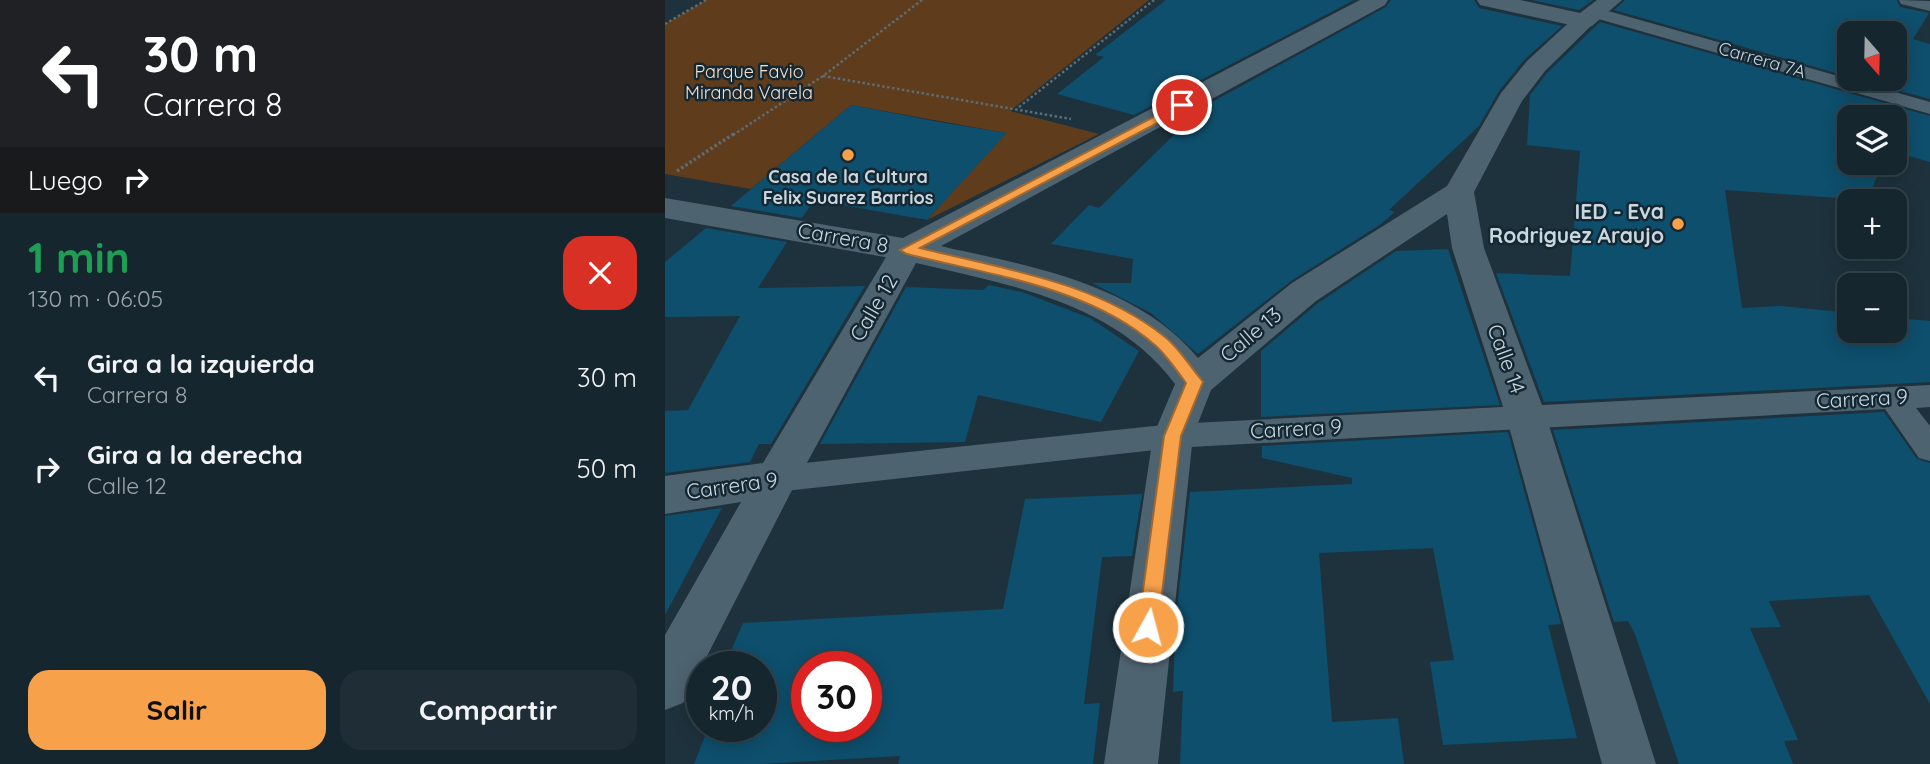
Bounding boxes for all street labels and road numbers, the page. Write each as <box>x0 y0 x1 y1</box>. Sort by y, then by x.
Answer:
street label: Carrera 7A <box>1716 36 1809 83</box>
street label: Carrera 8 <box>796 216 891 258</box>
street label: Calle 12 <box>844 269 903 346</box>
street label: Calle 13 <box>1214 301 1286 367</box>
street label: Calle 14 <box>1482 320 1531 397</box>
street label: Carrera 9 <box>1815 383 1909 413</box>
street label: Carrera 9 <box>1249 413 1343 443</box>
street label: Carrera 9 <box>684 466 779 504</box>

